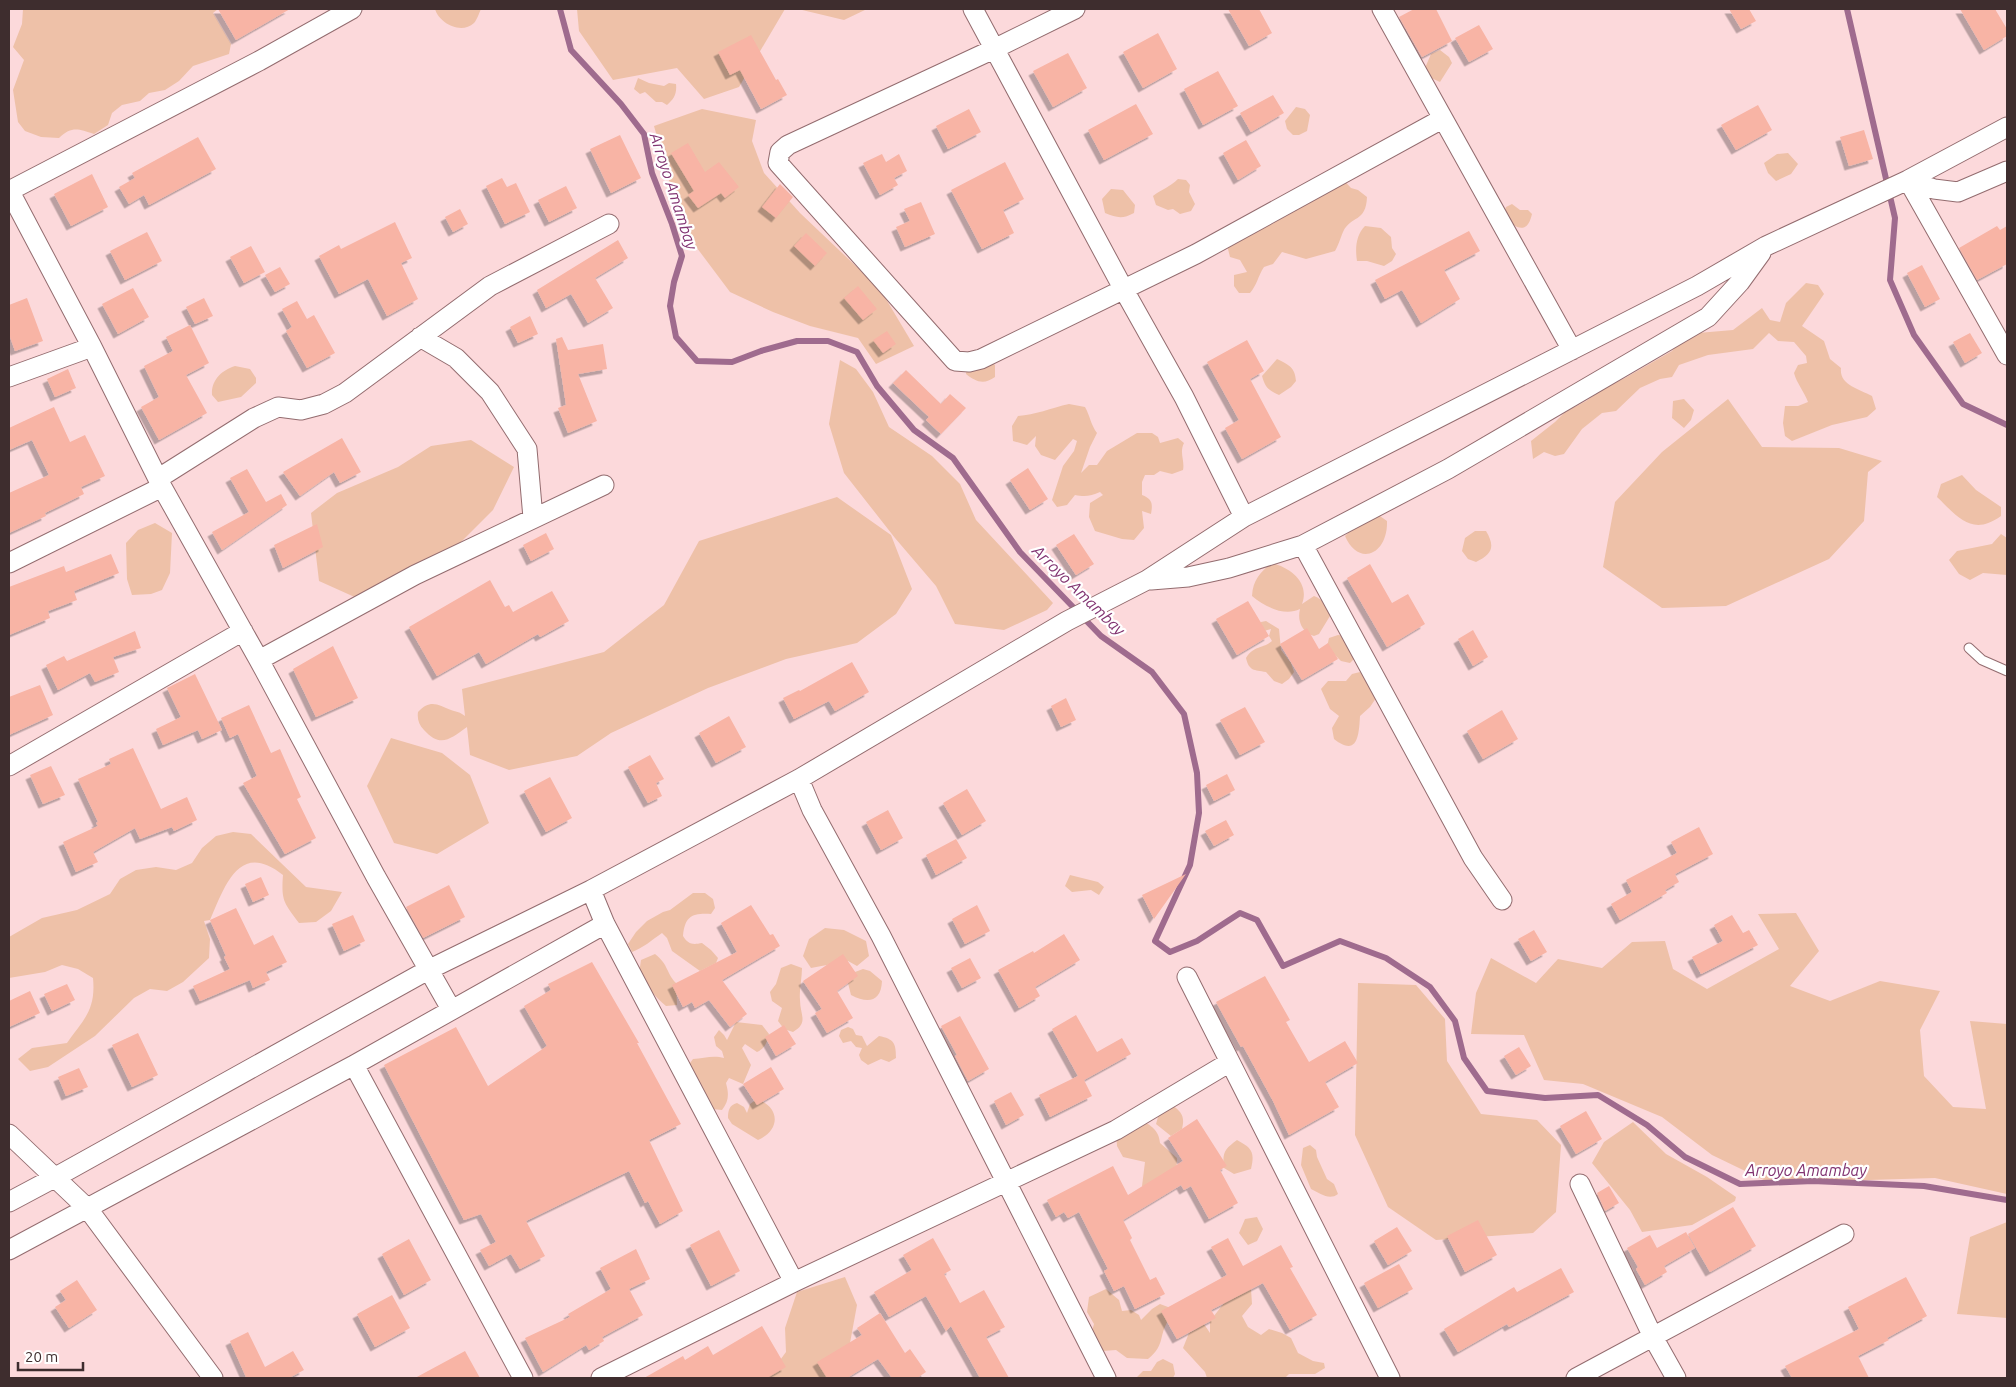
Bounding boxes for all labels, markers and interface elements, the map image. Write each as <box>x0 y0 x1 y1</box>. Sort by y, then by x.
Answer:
water label: Arroyo Amambay <box>646 129 701 252</box>
water label: Arroyo Amambay <box>1028 541 1129 639</box>
water label: Arroyo Amambay <box>1744 1161 1867 1179</box>
scale bar <box>18 1340 82 1372</box>
text: 20 m <box>25 1348 58 1365</box>

